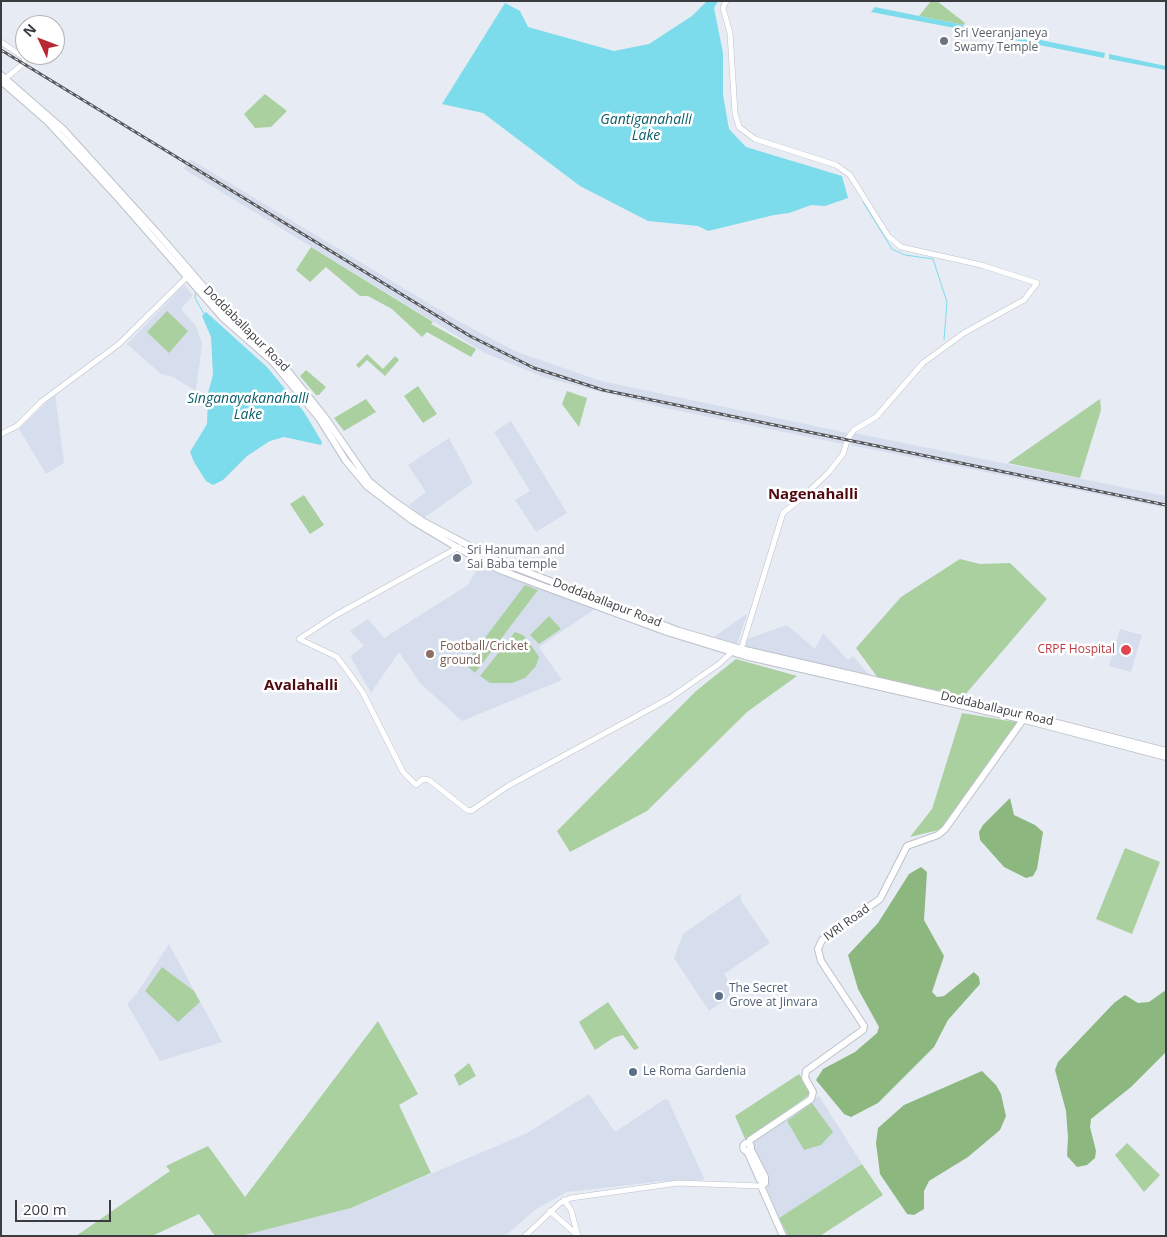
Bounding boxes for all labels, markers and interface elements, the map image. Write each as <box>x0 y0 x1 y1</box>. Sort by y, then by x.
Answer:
north arrow <box>15 15 65 65</box>
text: N <box>19 19 40 41</box>
place label: Sri Veeranjaneya Swamy Temple <box>954 27 1048 55</box>
marker: Sri Veeranjaneya Swamy Temple <box>938 35 950 47</box>
water label: Gantiganahalli Lake <box>600 112 692 144</box>
street label: Doddaballapur Road <box>200 283 292 375</box>
water label: Singanayakanahalli Lake <box>187 391 309 424</box>
district label: Nagenahalli <box>768 486 858 504</box>
place label: Sri Hanuman and Sai Baba temple <box>467 544 564 572</box>
marker: Sri Hanuman and Sai Baba temple <box>451 552 463 564</box>
street label: Doddaballapur Road <box>551 576 663 630</box>
place label: Football/Cricket ground <box>440 640 528 668</box>
place label: CRPF Hospital <box>1037 643 1115 657</box>
marker: CRPF Hospital <box>1119 643 1133 657</box>
marker: Football/Cricket ground <box>424 648 436 660</box>
district label: Avalahalli <box>264 677 338 695</box>
street label: Doddaballapur Road <box>939 689 1055 729</box>
street label: IVRI Road <box>821 902 873 944</box>
place label: The Secret Grove at Jinvara <box>729 982 818 1010</box>
marker: The Secret Grove at Jinvara <box>713 990 725 1002</box>
place label: Le Roma Gardenia <box>643 1065 746 1079</box>
marker: Le Roma Gardenia <box>627 1066 639 1078</box>
scale bar <box>18 1190 114 1222</box>
text: 200 m <box>23 1199 67 1219</box>

